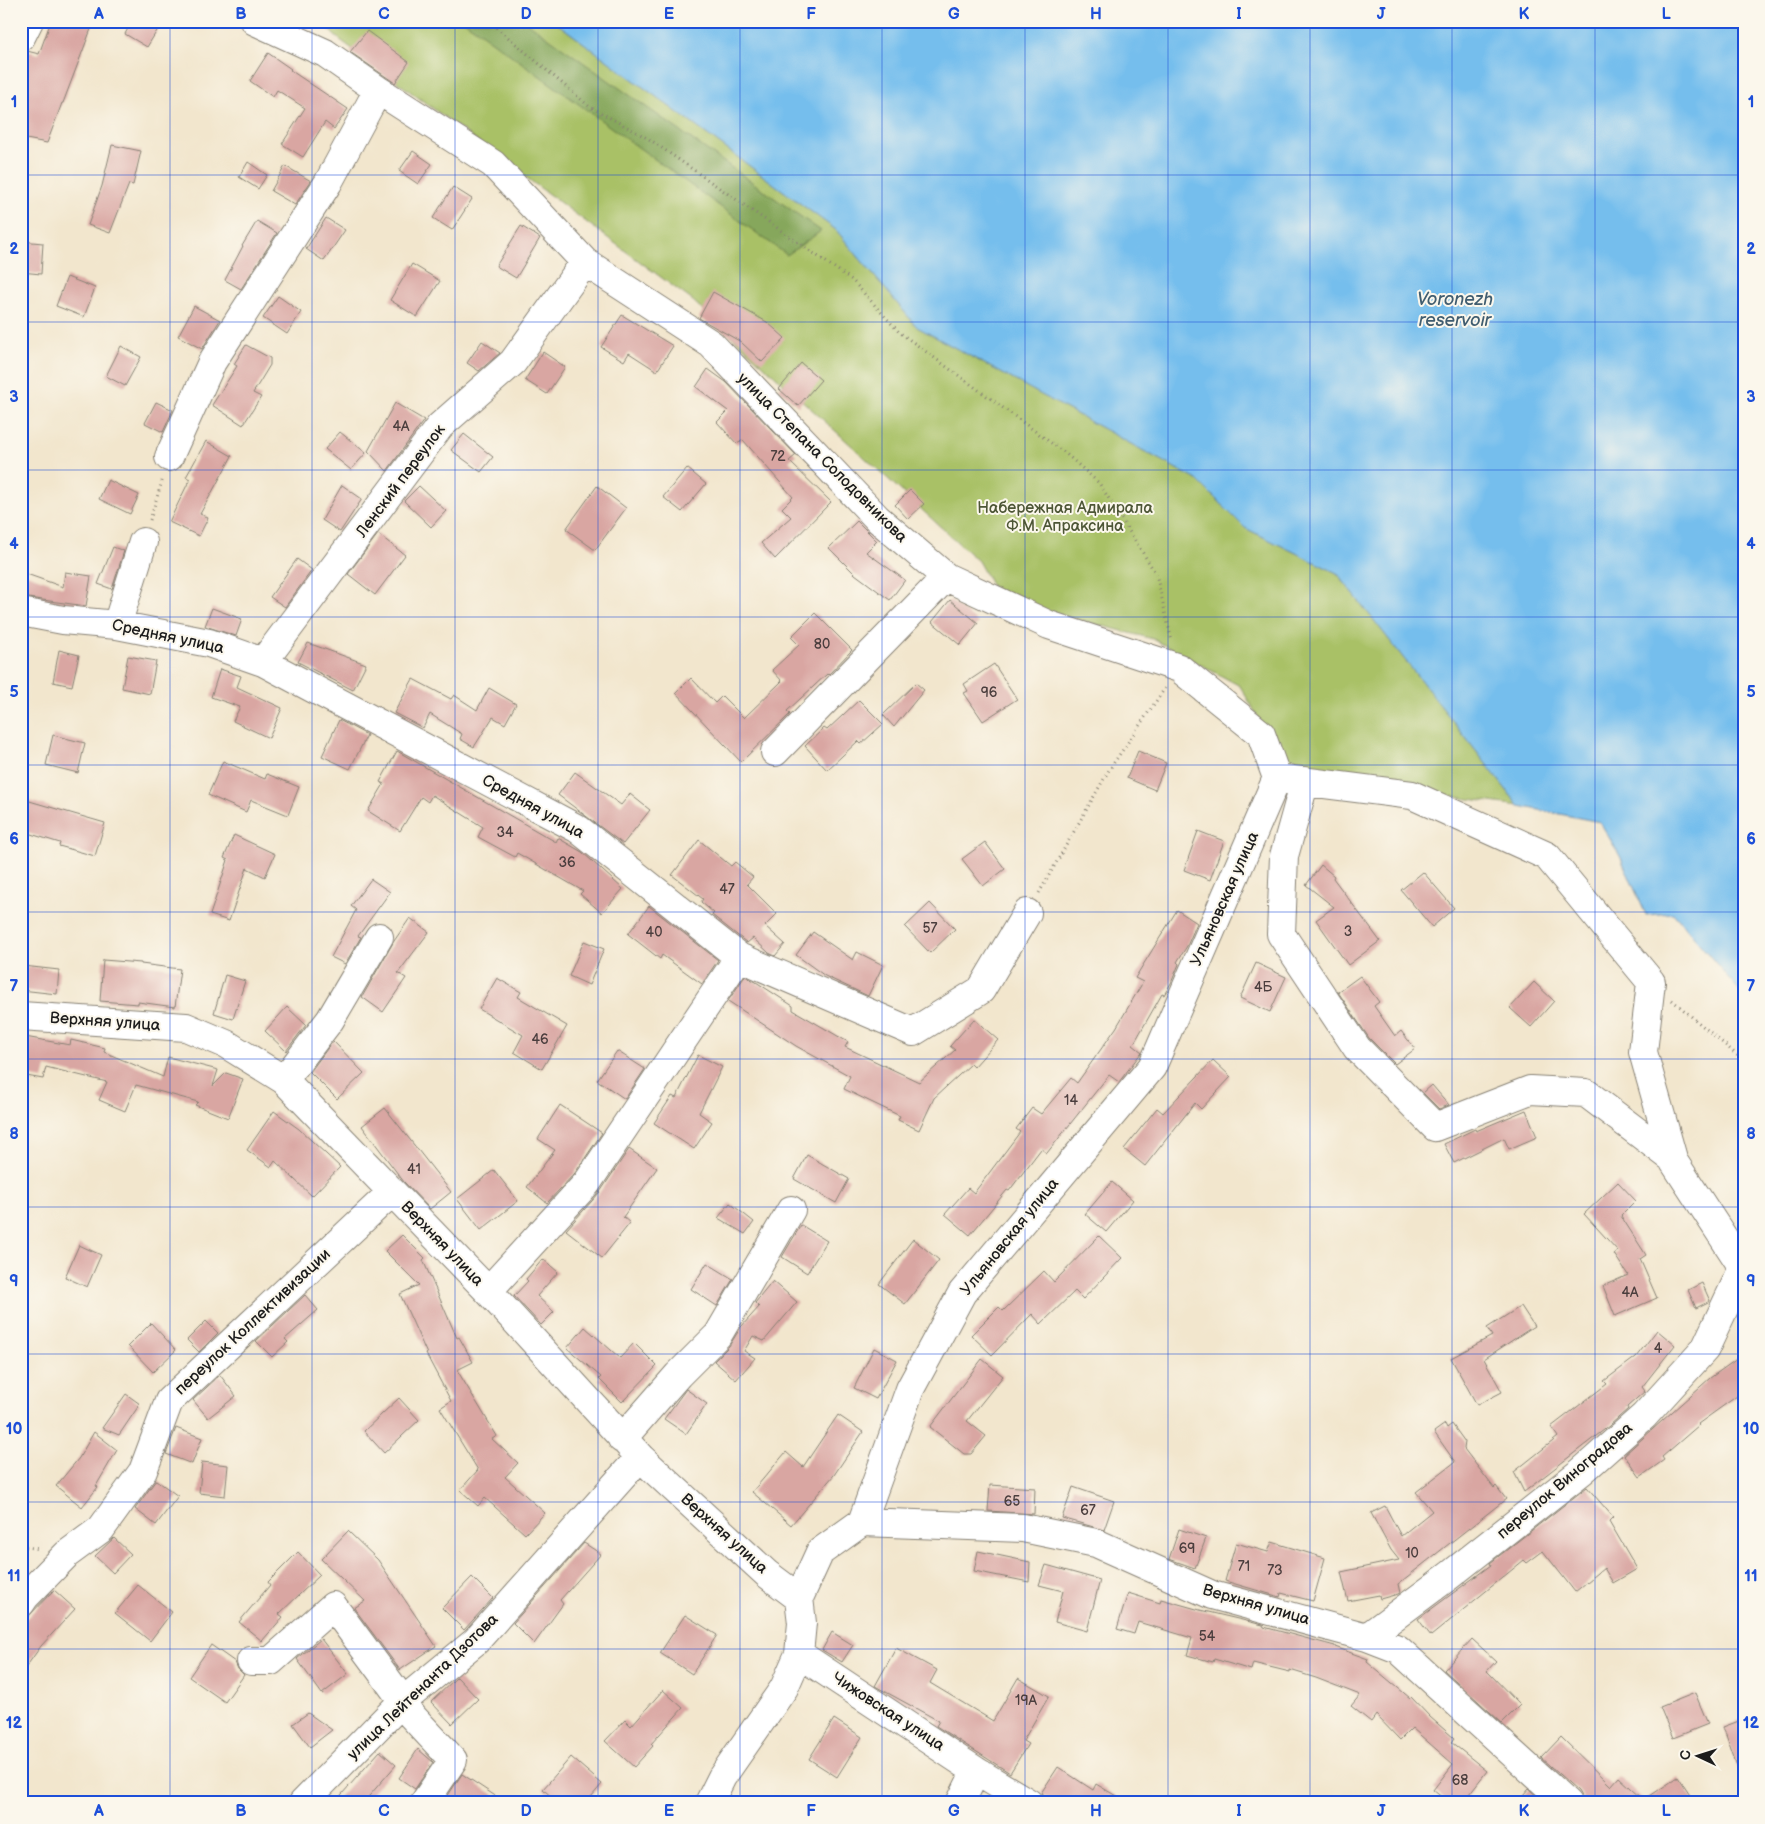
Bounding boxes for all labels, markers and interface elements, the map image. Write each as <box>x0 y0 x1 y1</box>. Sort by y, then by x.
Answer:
text: A <box>93 5 104 24</box>
text: B <box>235 5 247 24</box>
text: C <box>378 5 390 24</box>
text: D <box>520 5 532 24</box>
text: E <box>664 5 674 24</box>
text: F <box>806 5 816 24</box>
text: G <box>948 5 960 24</box>
text: H <box>1090 5 1102 24</box>
text: I <box>1236 5 1242 24</box>
text: J <box>1377 5 1386 24</box>
text: K <box>1519 5 1530 24</box>
text: L <box>1661 5 1671 24</box>
text: 1 <box>11 93 17 112</box>
text: 1 <box>1748 93 1754 112</box>
text: 2 <box>9 240 19 259</box>
text: 2 <box>1746 240 1756 259</box>
water label: Voronezh reservoir <box>1417 289 1493 331</box>
street label: улица Степана Солодовникова <box>733 369 911 547</box>
text: 3 <box>9 388 19 407</box>
text: 3 <box>1746 388 1756 407</box>
house number: 4А <box>392 418 410 435</box>
street label: Ленский переулок <box>352 420 450 542</box>
house number: 72 <box>770 448 786 465</box>
park label: Набережная Адмирала Ф.М. Апраксина <box>977 499 1153 536</box>
text: 4 <box>9 535 19 554</box>
text: 4 <box>1746 535 1756 554</box>
street label: Средняя улица <box>110 616 226 658</box>
house number: 80 <box>814 636 830 653</box>
text: 5 <box>9 683 19 702</box>
text: 5 <box>1746 683 1756 702</box>
house number: 96 <box>981 684 998 701</box>
street label: Средняя улица <box>479 771 588 843</box>
house number: 34 <box>496 824 514 841</box>
street label: Ульяновская улица <box>1187 828 1263 969</box>
text: 6 <box>9 830 19 849</box>
text: 6 <box>1746 830 1756 849</box>
house number: 36 <box>558 854 576 871</box>
house number: 47 <box>719 881 735 898</box>
house number: 57 <box>923 920 938 937</box>
house number: 3 <box>1344 923 1352 940</box>
house number: 40 <box>646 924 662 941</box>
text: 7 <box>10 977 19 996</box>
text: 7 <box>1747 977 1756 996</box>
house number: 4Б <box>1254 979 1272 996</box>
street label: Верхняя улица <box>49 1009 161 1035</box>
house number: 46 <box>531 1031 549 1048</box>
house number: 14 <box>1064 1092 1078 1109</box>
text: 8 <box>9 1125 19 1144</box>
text: 8 <box>1746 1125 1756 1144</box>
house number: 41 <box>407 1161 421 1178</box>
street label: Ульяновская улица <box>957 1174 1063 1299</box>
street label: Верхняя улица <box>397 1198 488 1291</box>
street label: переулок Коллективизации <box>171 1245 335 1399</box>
text: 9 <box>9 1272 19 1291</box>
text: 9 <box>1746 1272 1756 1291</box>
house number: 4А <box>1621 1284 1639 1301</box>
house number: 4 <box>1654 1340 1663 1357</box>
street label: переулок Виноградова <box>1493 1418 1637 1543</box>
text: 10 <box>6 1420 22 1439</box>
text: 10 <box>1743 1420 1759 1439</box>
street label: Верхняя улица <box>677 1490 772 1578</box>
house number: 65 <box>1004 1493 1020 1510</box>
house number: 67 <box>1080 1502 1096 1519</box>
house number: 69 <box>1179 1540 1195 1557</box>
house number: 10 <box>1405 1545 1419 1562</box>
house number: 71 <box>1238 1558 1250 1575</box>
house number: 73 <box>1267 1562 1283 1579</box>
text: 11 <box>7 1567 21 1586</box>
text: 11 <box>1744 1567 1758 1586</box>
street label: Верхняя улица <box>1200 1581 1312 1630</box>
street label: улица Лейтенанта Дзотова <box>344 1610 503 1764</box>
house number: 54 <box>1199 1628 1216 1645</box>
street label: Чижовская улица <box>828 1669 948 1756</box>
house number: 19А <box>1015 1692 1038 1709</box>
text: 12 <box>6 1714 23 1733</box>
text: 12 <box>1743 1714 1760 1733</box>
north arrow <box>1672 1732 1722 1782</box>
text: С <box>1677 1749 1694 1761</box>
house number: 68 <box>1452 1772 1468 1789</box>
text: A <box>93 1802 104 1821</box>
text: B <box>235 1802 247 1821</box>
text: C <box>378 1802 390 1821</box>
text: D <box>520 1802 532 1821</box>
text: E <box>664 1802 674 1821</box>
text: F <box>806 1802 816 1821</box>
text: G <box>948 1802 960 1821</box>
text: H <box>1090 1802 1102 1821</box>
text: I <box>1236 1802 1242 1821</box>
text: J <box>1377 1802 1386 1821</box>
text: K <box>1519 1802 1530 1821</box>
text: L <box>1661 1802 1671 1821</box>

